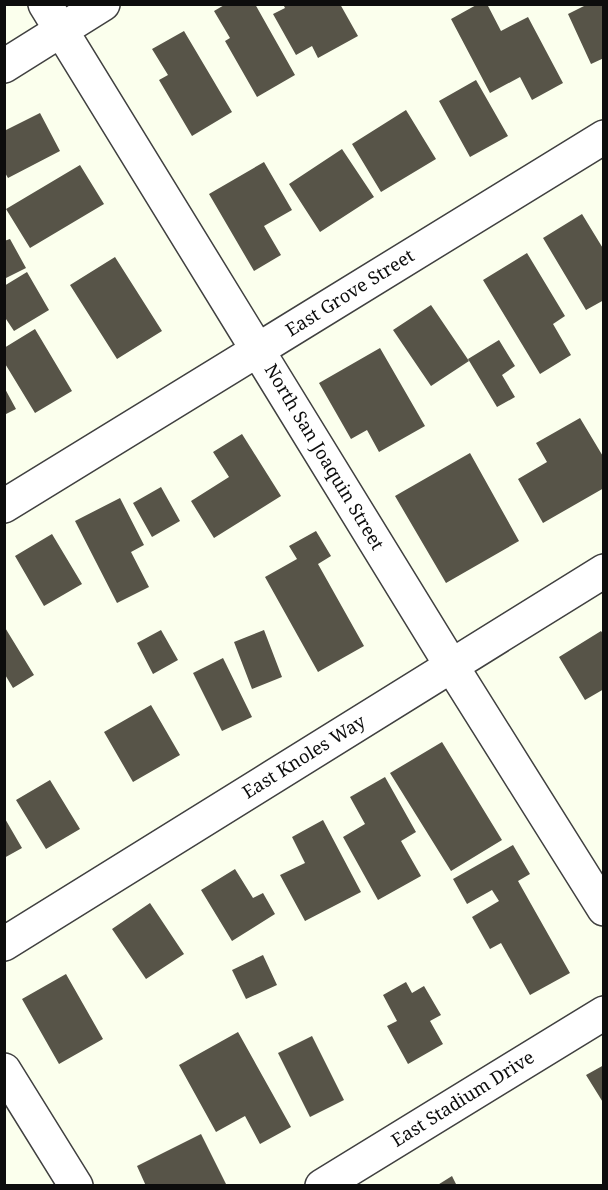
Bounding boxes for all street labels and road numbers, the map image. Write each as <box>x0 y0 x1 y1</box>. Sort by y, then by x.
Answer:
street label: East Grove Street <box>281 243 418 341</box>
street label: North San Joaquin Street <box>260 359 390 554</box>
street label: East Knoles Way <box>237 708 370 804</box>
street label: East Stadium Drive <box>387 1045 538 1152</box>

